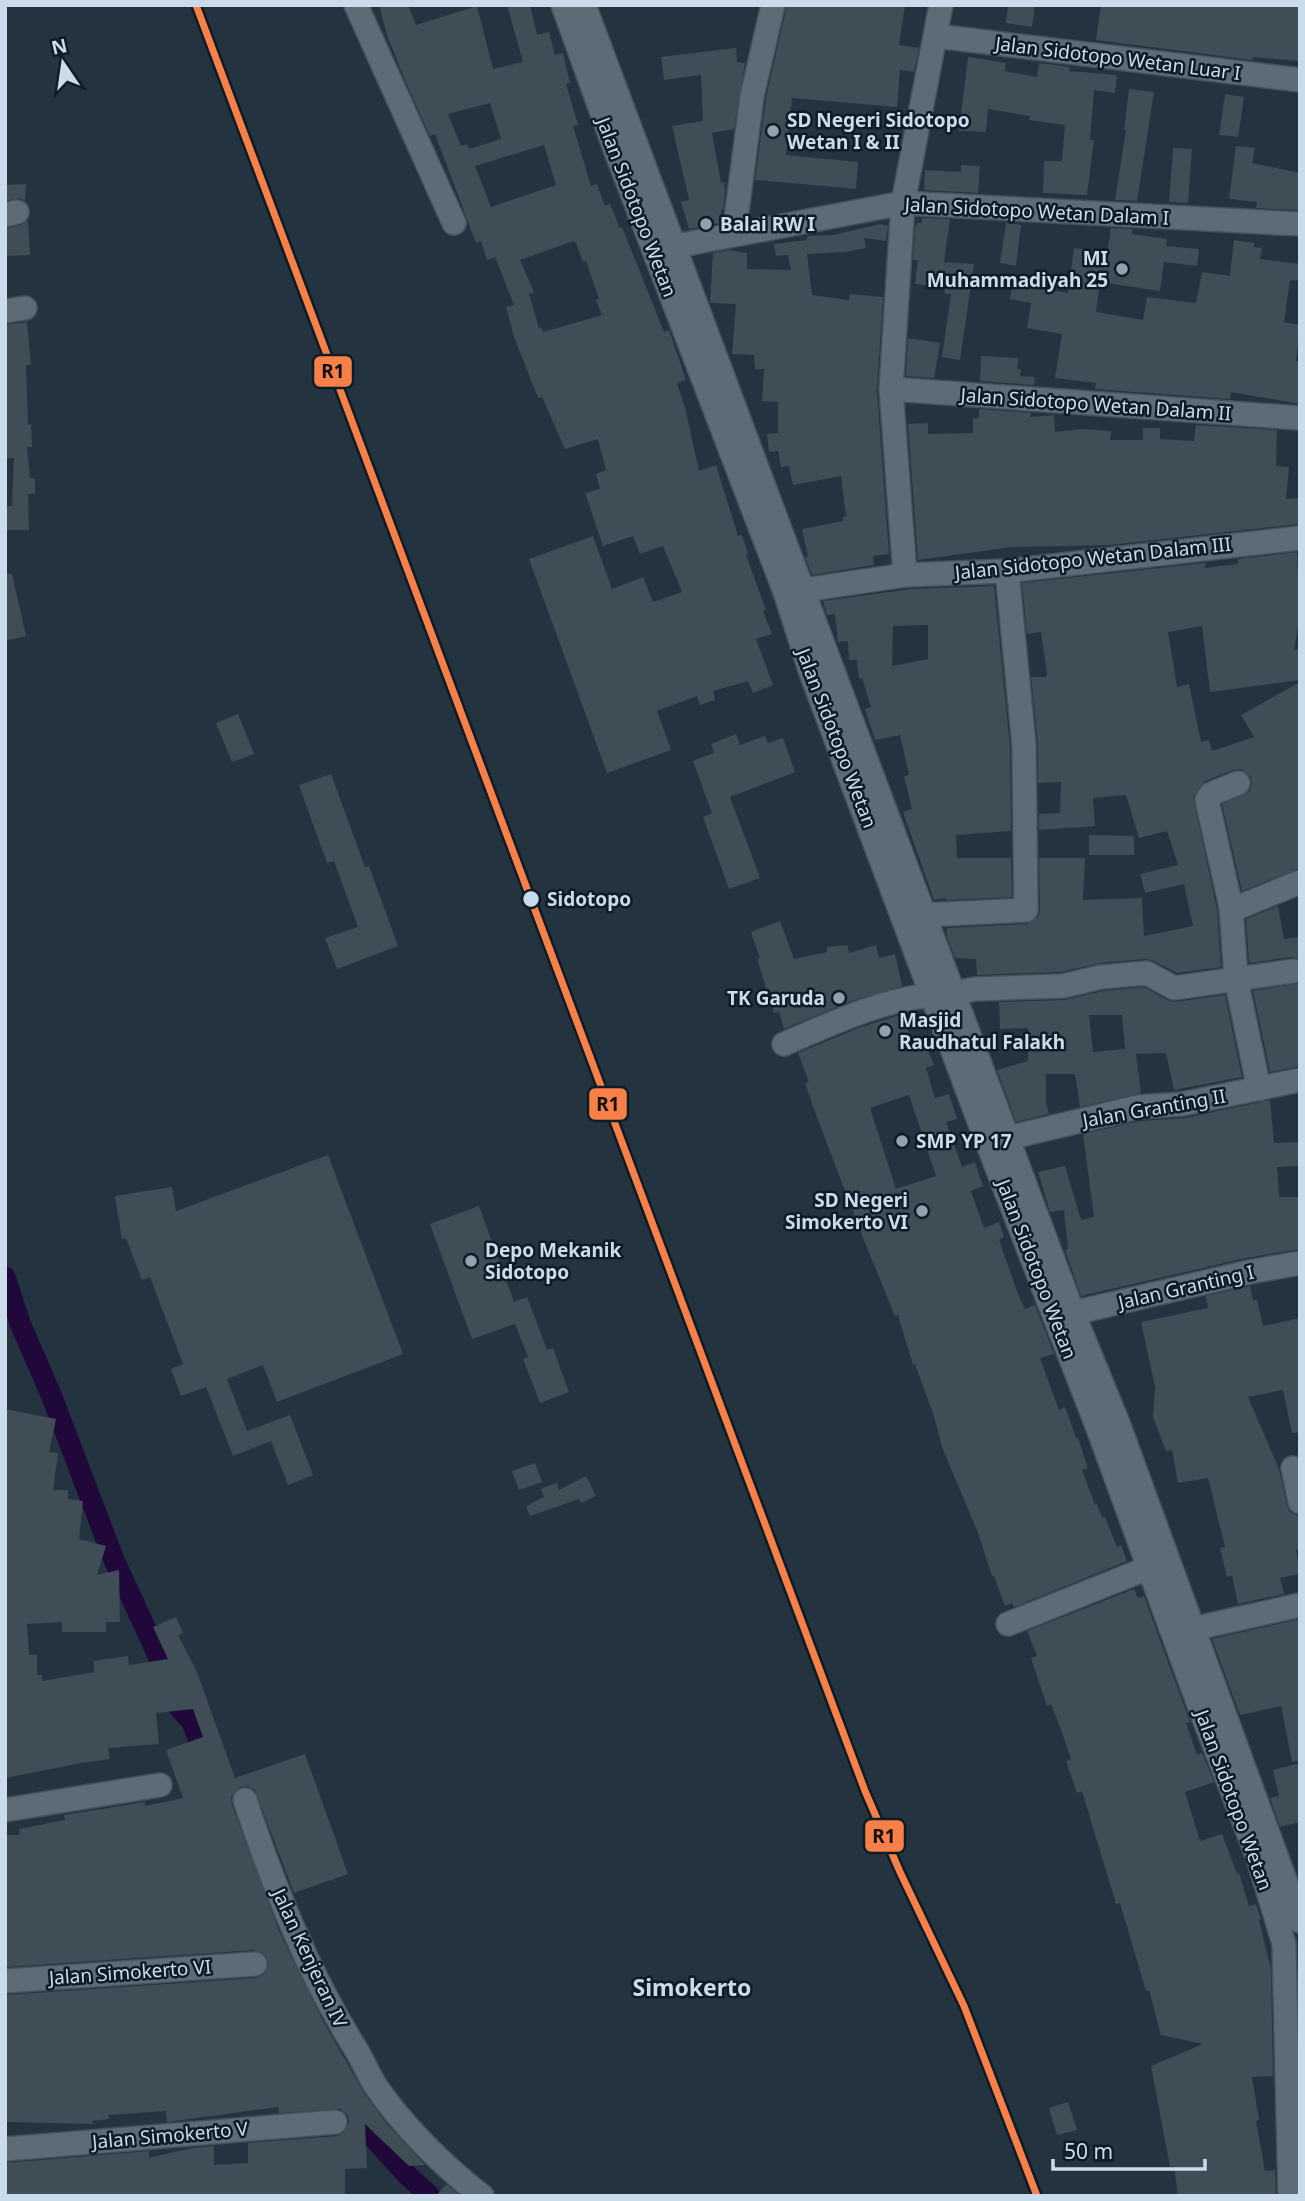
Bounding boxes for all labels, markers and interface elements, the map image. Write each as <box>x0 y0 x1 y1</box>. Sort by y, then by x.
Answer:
north arrow <box>28 28 98 98</box>
street label: Jalan Sidotopo Wetan Luar I <box>992 30 1242 86</box>
text: N <box>49 32 70 61</box>
place label: SD Negeri Sidotopo Wetan I & II <box>787 107 970 155</box>
street label: Jalan Sidotopo Wetan <box>590 112 683 301</box>
marker: SD Negeri Sidotopo Wetan I & II <box>765 123 781 139</box>
street label: Jalan Sidotopo Wetan Dalam I <box>902 191 1170 231</box>
place label: Balai RW I <box>720 211 815 237</box>
marker: Balai RW I <box>698 216 714 232</box>
place label: MI Muhammadiyah 25 <box>927 245 1108 293</box>
marker: MI Muhammadiyah 25 <box>1114 261 1130 277</box>
line badge: R1 <box>313 355 353 388</box>
text: R1 <box>321 358 345 384</box>
street label: Jalan Sidotopo Wetan Dalam II <box>958 381 1232 426</box>
street label: Jalan Sidotopo Wetan Dalam III <box>952 531 1232 586</box>
street label: Jalan Sidotopo Wetan <box>790 643 883 832</box>
place label: Sidotopo <box>547 886 631 912</box>
marker: Sidotopo <box>521 889 541 909</box>
place label: TK Garuda <box>727 985 825 1011</box>
marker: TK Garuda <box>831 990 847 1006</box>
place label: Masjid Raudhatul Falakh <box>899 1007 1065 1055</box>
marker: Masjid Raudhatul Falakh <box>877 1023 893 1039</box>
street label: Jalan Granting II <box>1078 1083 1228 1134</box>
line badge: R1 <box>588 1087 628 1121</box>
text: R1 <box>596 1091 620 1117</box>
place label: SMP YP 17 <box>916 1128 1012 1154</box>
marker: SMP YP 17 <box>894 1133 910 1149</box>
street label: Jalan Sidotopo Wetan <box>990 1174 1083 1363</box>
place label: SD Negeri Simokerto VI <box>785 1187 908 1235</box>
marker: SD Negeri Simokerto VI <box>914 1203 930 1219</box>
place label: Depo Mekanik Sidotopo <box>485 1237 622 1285</box>
marker: Depo Mekanik Sidotopo <box>463 1253 479 1269</box>
street label: Jalan Granting I <box>1114 1259 1256 1316</box>
street label: Jalan Sidotopo Wetan <box>1189 1704 1279 1894</box>
line badge: R1 <box>864 1819 905 1853</box>
text: R1 <box>872 1823 896 1849</box>
street label: Jalan Kenjeran IV <box>266 1882 354 2032</box>
street label: Jalan Simokerto VI <box>46 1953 212 1991</box>
district label: Simokerto <box>633 1971 751 2003</box>
street label: Jalan Simokerto V <box>89 2115 249 2155</box>
scale bar <box>1053 2128 1205 2172</box>
text: 50 m <box>1064 2137 1113 2165</box>

